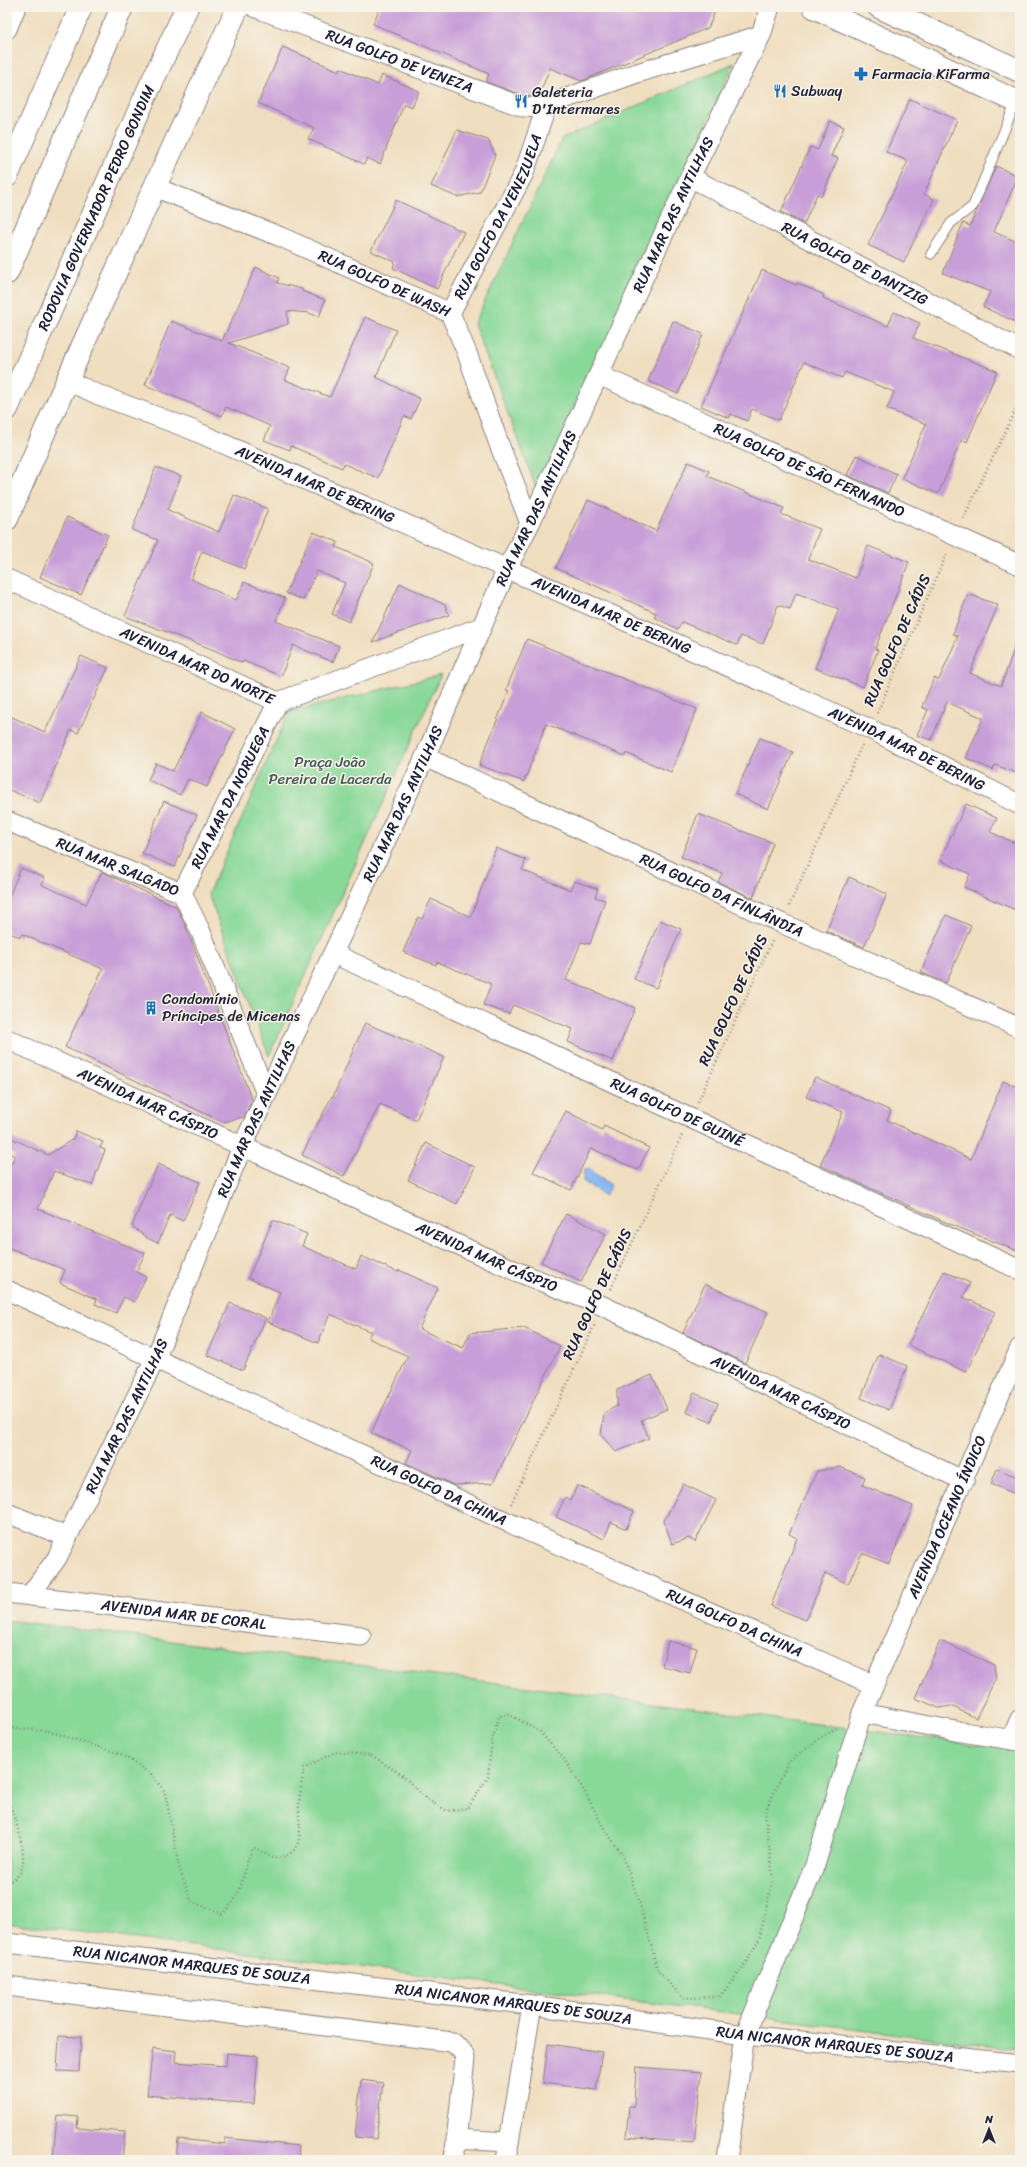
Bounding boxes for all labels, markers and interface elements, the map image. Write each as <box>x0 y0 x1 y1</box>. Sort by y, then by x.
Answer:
street label: RUA GOLFO DE VENEZA <box>322 22 477 100</box>
place label: Farmacia KiFarma <box>872 61 991 87</box>
pharmacy icon: Farmacia KiFarma <box>853 66 869 82</box>
place label: Subway <box>791 78 843 104</box>
place label: Galeteria D'Intermares <box>532 79 620 122</box>
street label: RODOVIA GOVERNADOR PEDRO GONDIM <box>30 80 162 335</box>
restaurant icon: Subway <box>772 83 788 99</box>
restaurant icon: Galeteria D'Intermares <box>513 93 529 109</box>
street label: RUA GOLFO DA VENEZUELA <box>446 130 549 304</box>
street label: RUA MAR DAS ANTILHAS <box>625 132 721 297</box>
street label: RUA GOLFO DE DANTZIG <box>777 214 933 313</box>
street label: RUA GOLFO DE WASH <box>314 242 455 325</box>
street label: RUA GOLFO DE SÃO FERNANDO <box>710 415 910 525</box>
street label: RUA MAR DAS ANTILHAS <box>488 426 584 590</box>
street label: AVENIDA MAR DE BERING <box>230 437 399 531</box>
street label: AVENIDA MAR DE BERING <box>527 568 696 662</box>
street label: RUA GOLFO DE CÁDIS <box>856 569 938 710</box>
street label: AVENIDA MAR DO NORTE <box>115 618 281 713</box>
street label: AVENIDA MAR DE BERING <box>823 699 990 798</box>
street label: RUA MAR DAS ANTILHAS <box>355 721 450 886</box>
street label: RUA MAR DA NORUEGA <box>183 722 277 873</box>
park label: Praça João Pereira de Lacerda <box>268 749 392 792</box>
street label: RUA MAR SALGADO <box>52 830 184 904</box>
street label: RUA GOLFO DA FINLÂNDIA <box>635 846 807 944</box>
street label: RUA GOLFO DE CÁDIS <box>691 929 775 1070</box>
place label: Condomínio Príncipes de Micenas <box>162 986 301 1029</box>
building icon: Condomínio Príncipes de Micenas <box>143 1000 159 1016</box>
street label: RUA MAR DAS ANTILHAS <box>210 1036 303 1202</box>
street label: AVENIDA MAR CÁSPIO <box>72 1059 223 1147</box>
street label: RUA GOLFO DE GUINÉ <box>606 1070 750 1155</box>
street label: AVENIDA MAR CÁSPIO <box>411 1214 562 1300</box>
street label: RUA GOLFO DE CÁDIS <box>555 1223 639 1364</box>
street label: RUA MAR DAS ANTILHAS <box>78 1334 175 1498</box>
street label: AVENIDA MAR CÁSPIO <box>706 1347 856 1437</box>
street label: AVENIDA OCEANO ÍNDICO <box>900 1431 994 1604</box>
street label: RUA GOLFO DA CHINA <box>367 1448 511 1533</box>
street label: RUA GOLFO DA CHINA <box>662 1581 807 1665</box>
street label: AVENIDA MAR DE CORAL <box>99 1591 268 1637</box>
street label: RUA NICANOR MARQUES DE SOUZA <box>72 1938 312 1992</box>
street label: RUA NICANOR MARQUES DE SOUZA <box>393 1976 634 2032</box>
street label: RUA NICANOR MARQUES DE SOUZA <box>714 2018 955 2070</box>
north arrow <box>969 2109 1009 2149</box>
text: N <box>984 2110 993 2129</box>

